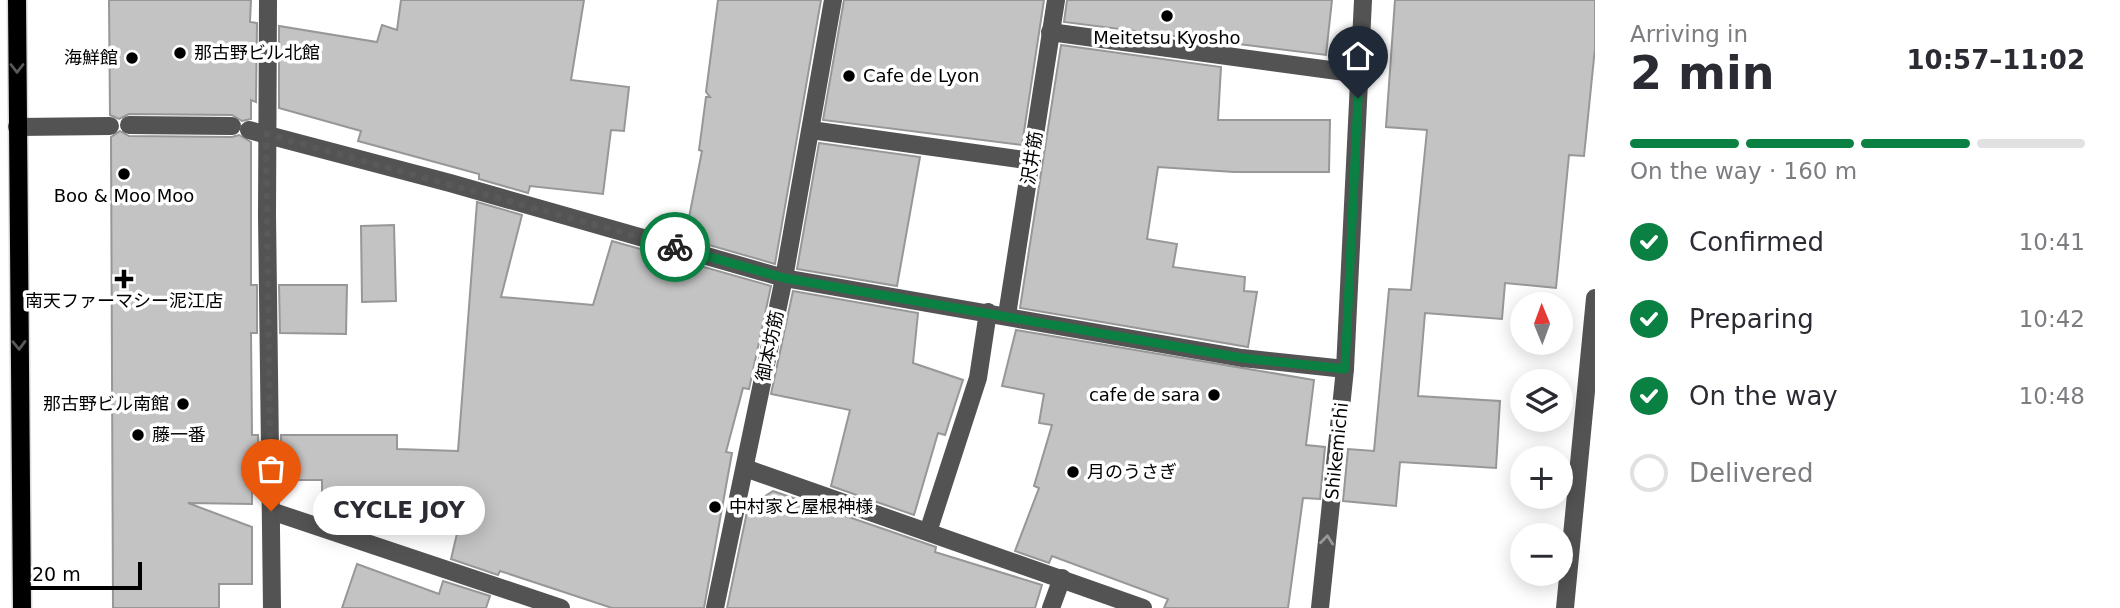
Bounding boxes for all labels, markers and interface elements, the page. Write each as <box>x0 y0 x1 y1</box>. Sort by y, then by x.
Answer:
marker: Meitetsu Kyosho <box>1159 8 1175 24</box>
text: Arriving in <box>1630 21 1748 47</box>
pin <box>1328 26 1388 98</box>
place label: Meitetsu Kyosho <box>1093 27 1241 48</box>
icon: home <box>1339 37 1377 75</box>
place label: 那古野ビル北館 <box>194 42 320 63</box>
marker: 那古野ビル北館 <box>172 45 188 61</box>
text: 10:57–11:02 <box>1906 45 2085 75</box>
text: 2 min <box>1630 46 1774 100</box>
place label: 海鮮館 <box>64 47 118 68</box>
marker: 海鮮館 <box>124 50 140 66</box>
one-way arrow <box>9 63 25 74</box>
place label: Cafe de Lyon <box>863 65 979 86</box>
marker: Cafe de Lyon <box>841 68 857 84</box>
street label: 沢井筋 <box>1017 130 1046 186</box>
text: On the way · 160 m <box>1630 158 1857 184</box>
marker: Boo & Moo Moo <box>116 166 132 182</box>
place label: Boo & Moo Moo <box>54 185 194 206</box>
courier <box>640 212 710 282</box>
icon: check <box>1630 223 1668 261</box>
text: Confirmed <box>1689 227 1824 257</box>
icon: bike <box>656 228 694 266</box>
text: 10:41 <box>2019 229 2085 255</box>
marker: 南天ファーマシー泥江店 <box>116 271 132 287</box>
place label: 南天ファーマシー泥江店 <box>25 290 223 311</box>
north arrow <box>1510 292 1573 355</box>
map controls <box>1510 292 1573 586</box>
icon: check <box>1630 300 1668 338</box>
text: Preparing <box>1689 304 1814 334</box>
text: 10:42 <box>2019 306 2085 332</box>
street label: 御本坊筋 <box>752 308 787 383</box>
one-way arrow <box>11 340 27 350</box>
button: layers <box>1510 369 1573 432</box>
icon: check <box>1630 377 1668 415</box>
text: On the way <box>1689 381 1838 411</box>
text: 10:48 <box>2019 383 2085 409</box>
place label: cafe de sara <box>1089 384 1200 405</box>
marker: cafe de sara <box>1206 387 1222 403</box>
place label: 那古野ビル南館 <box>43 393 169 414</box>
marker: 那古野ビル南館 <box>175 396 191 412</box>
street label: Shikemichi <box>1321 401 1352 501</box>
place label: 藤一番 <box>152 424 206 445</box>
marker: 藤一番 <box>130 427 146 443</box>
pin <box>241 439 301 511</box>
button: + <box>1510 446 1573 509</box>
icon: bag <box>252 450 290 488</box>
text: Delivered <box>1689 458 1813 488</box>
place label: 月のうさぎ <box>1087 461 1177 482</box>
marker: 月のうさぎ <box>1065 464 1081 480</box>
callout: CYCLE JOY <box>313 486 485 536</box>
place label: 中村家と屋根神様 <box>729 496 873 517</box>
text: CYCLE JOY <box>333 497 465 523</box>
marker: 中村家と屋根神様 <box>707 499 723 515</box>
button: − <box>1510 523 1573 586</box>
one-way arrow <box>1320 534 1335 546</box>
scale bar <box>21 559 142 591</box>
text: 20 m <box>32 563 81 585</box>

